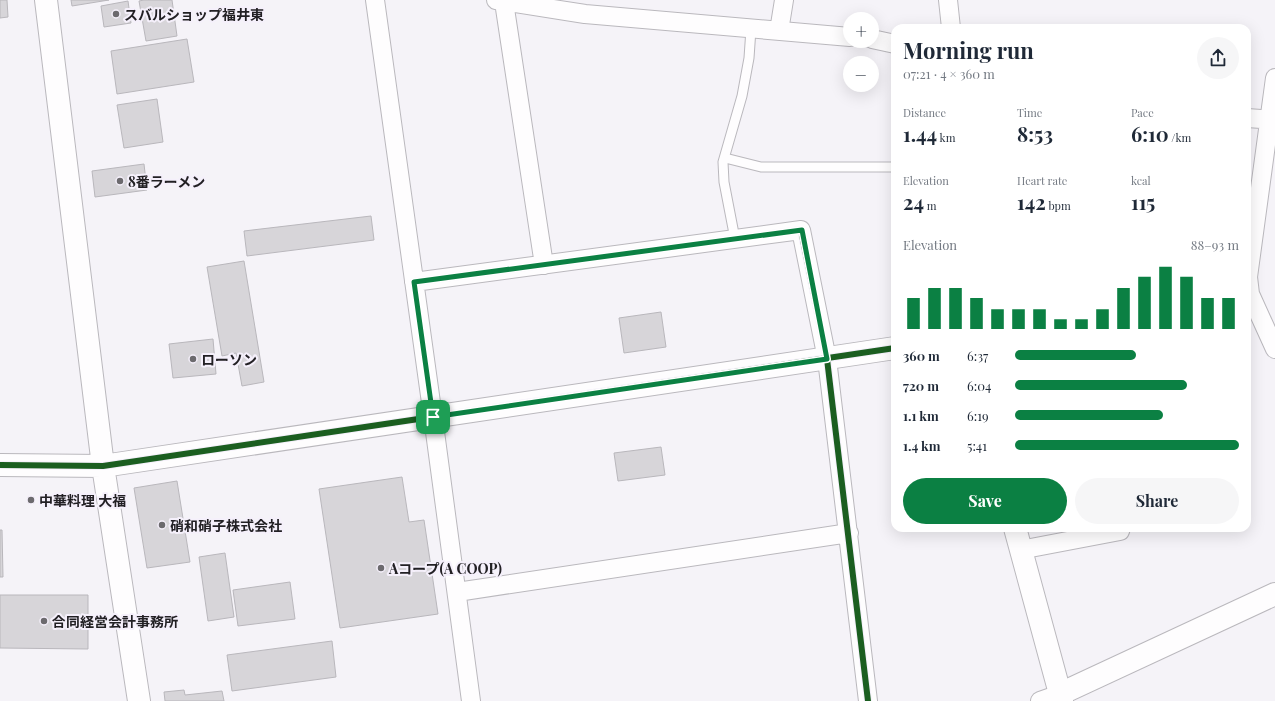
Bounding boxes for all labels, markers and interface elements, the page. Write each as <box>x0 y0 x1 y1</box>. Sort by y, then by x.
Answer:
place label: スバルショップ福井東 <box>124 5 264 24</box>
marker: スバルショップ福井東 <box>111 9 121 19</box>
map controls <box>843 12 879 92</box>
button: + <box>843 12 879 48</box>
text: Morning run <box>903 35 1034 65</box>
button: share <box>1197 37 1239 79</box>
button: − <box>843 56 879 92</box>
text: 07:21 · 4 × 360 m <box>903 65 995 82</box>
text: Distance <box>903 105 946 120</box>
text: Time <box>1017 105 1042 120</box>
text: Pace <box>1131 105 1154 120</box>
text: 1.44 <box>903 120 937 147</box>
text: 8:53 <box>1017 120 1053 147</box>
text: 6:10 <box>1131 120 1169 147</box>
text: km <box>937 130 955 145</box>
text: /km <box>1169 130 1191 145</box>
place label: 8番ラーメン <box>128 172 205 191</box>
text: Elevation <box>903 173 949 188</box>
text: Heart rate <box>1017 173 1067 188</box>
text: kcal <box>1131 173 1151 188</box>
marker: 8番ラーメン <box>115 176 125 186</box>
text: 24 <box>903 188 924 215</box>
text: 142 <box>1017 188 1046 215</box>
text: 115 <box>1131 188 1155 215</box>
text: m <box>924 198 937 213</box>
text: bpm <box>1046 198 1071 213</box>
text: Elevation <box>903 236 957 253</box>
text: 88–93 m <box>1191 236 1239 253</box>
text: 360 m <box>903 347 940 364</box>
text: 6:37 <box>967 347 988 364</box>
place label: ローソン <box>201 350 257 369</box>
marker: ローソン <box>188 354 198 364</box>
text: 720 m <box>903 377 939 394</box>
text: 6:04 <box>967 377 991 394</box>
pin <box>416 400 450 434</box>
icon: arrive <box>422 406 444 428</box>
text: 1.1 km <box>903 407 939 424</box>
text: 6:19 <box>967 407 989 424</box>
text: 1.4 km <box>903 437 940 454</box>
text: 5:41 <box>967 437 987 454</box>
button: Save <box>903 478 1067 524</box>
button: Share <box>1075 478 1239 524</box>
place label: 中華料理 大福 <box>39 491 126 510</box>
marker: 中華料理 大福 <box>26 495 36 505</box>
place label: 硝和硝子株式会社 <box>170 516 282 535</box>
marker: 硝和硝子株式会社 <box>157 520 167 530</box>
place label: Aコープ(A COOP) <box>388 559 502 578</box>
marker: Aコープ(A COOP) <box>376 563 386 573</box>
place label: 合同経営会計事務所 <box>52 612 178 631</box>
marker: 合同経営会計事務所 <box>39 616 49 626</box>

